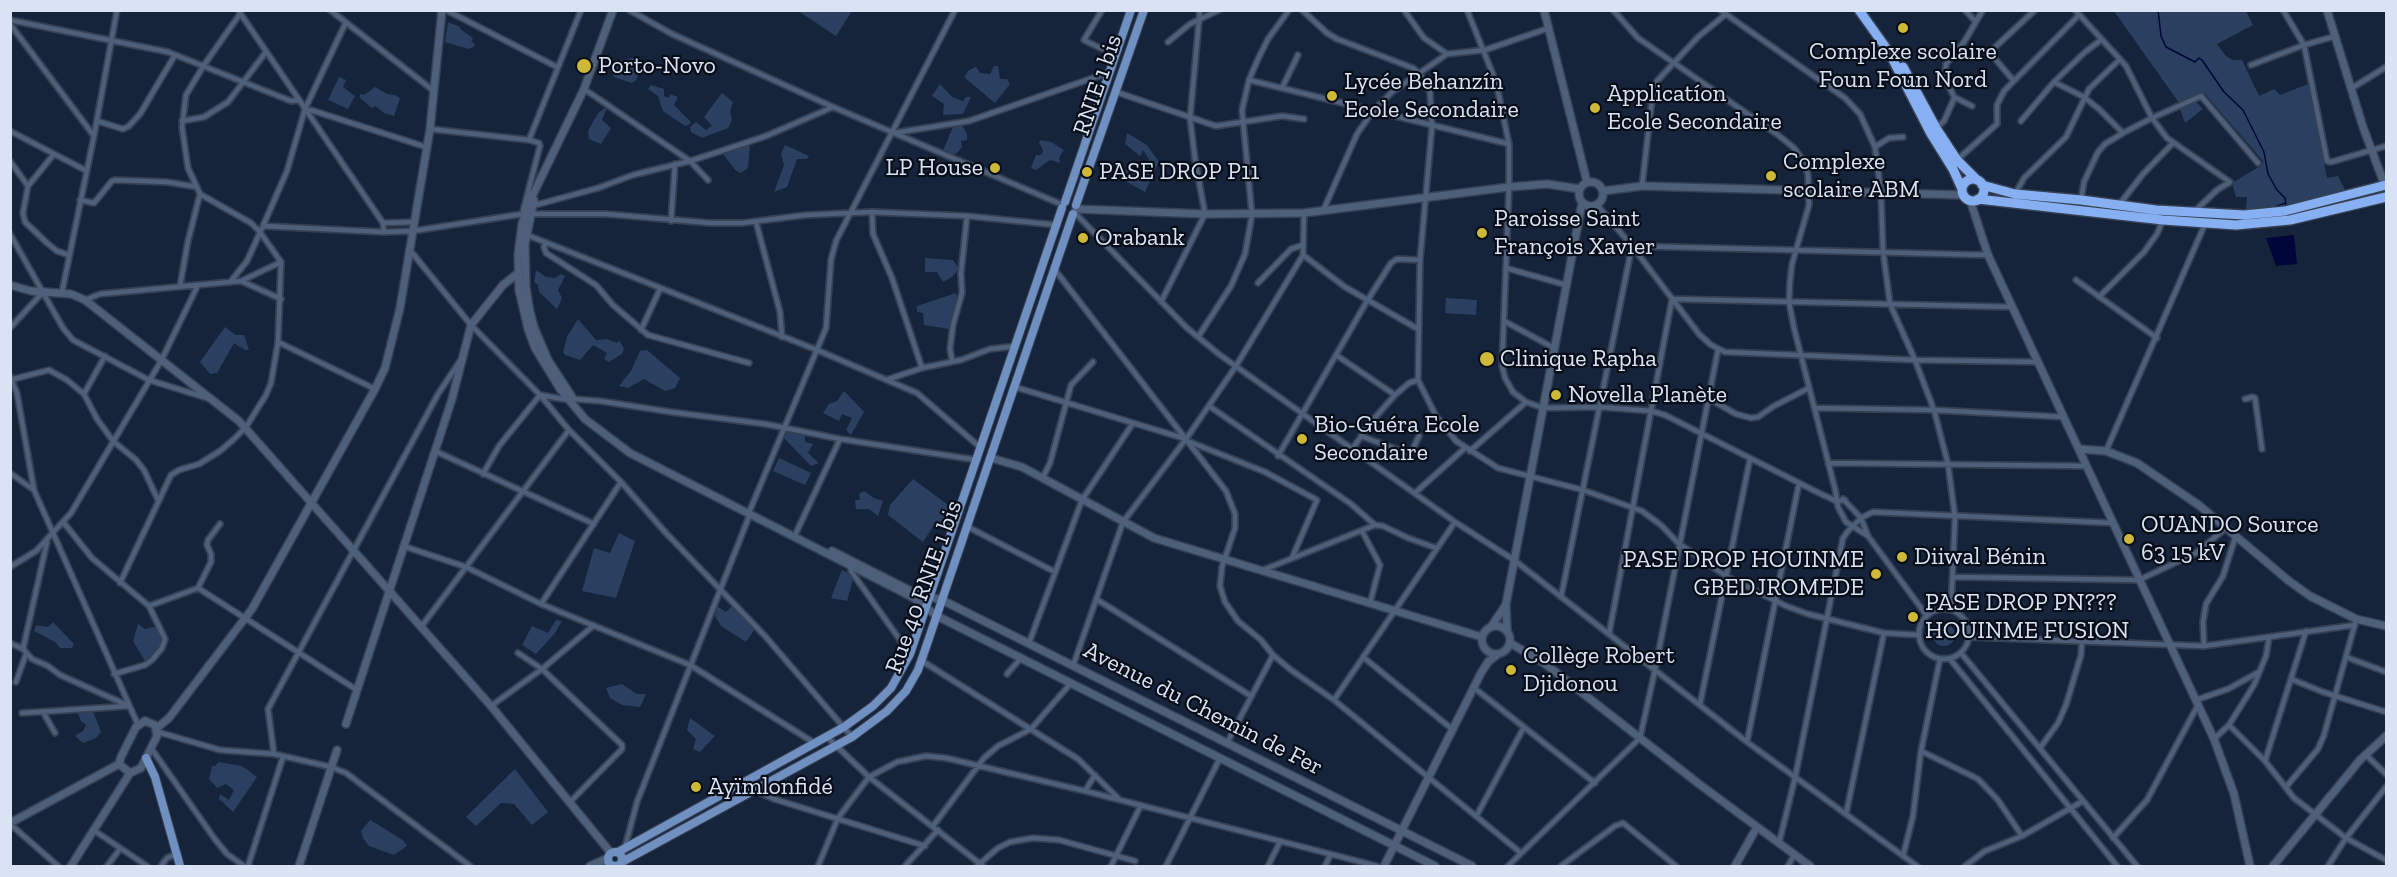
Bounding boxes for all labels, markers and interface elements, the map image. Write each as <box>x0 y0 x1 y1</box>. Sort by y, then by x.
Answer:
marker: Complexe scolaire Foun Foun Nord <box>1896 21 1910 35</box>
street label: RNIE 1 bis <box>1067 31 1129 139</box>
place label: Complexe scolaire Foun Foun Nord <box>1809 38 1997 94</box>
place label: Porto-Novo <box>598 52 716 80</box>
marker: Porto-Novo <box>575 57 593 75</box>
place label: Lycée Behanzín Ecole Secondaire <box>1344 68 1519 124</box>
place label: Applicatíon Ecole Secondaire <box>1607 80 1782 136</box>
marker: Lycée Behanzín Ecole Secondaire <box>1325 89 1339 103</box>
marker: Applicatíon Ecole Secondaire <box>1588 101 1602 115</box>
place label: Complexe scolaire ABM <box>1783 148 1920 204</box>
place label: LP House <box>886 154 983 182</box>
place label: PASE DROP P11 <box>1099 158 1259 186</box>
marker: LP House <box>988 161 1002 175</box>
marker: PASE DROP P11 <box>1080 165 1094 179</box>
marker: Complexe scolaire ABM <box>1764 169 1778 183</box>
place label: Paroisse Saint François Xavier <box>1494 205 1655 261</box>
place label: Orabank <box>1095 224 1185 252</box>
marker: Paroisse Saint François Xavier <box>1475 226 1489 240</box>
marker: Orabank <box>1076 231 1090 245</box>
place label: Clinique Rapha <box>1500 345 1657 373</box>
marker: Clinique Rapha <box>1478 350 1496 368</box>
place label: Novella Planète <box>1568 381 1727 409</box>
marker: Novella Planète <box>1549 388 1563 402</box>
place label: Bio-Guéra Ecole Secondaire <box>1314 411 1480 467</box>
marker: Bio-Guéra Ecole Secondaire <box>1295 432 1309 446</box>
street label: Rue 40 RNIE 1 bis <box>879 497 969 677</box>
place label: OUANDO Source 63 15 kV <box>2141 511 2319 567</box>
marker: OUANDO Source 63 15 kV <box>2122 532 2136 546</box>
place label: Diiwal Bénin <box>1914 543 2046 571</box>
place label: PASE DROP HOUINME GBEDJROMEDE <box>1623 546 1864 602</box>
marker: Diiwal Bénin <box>1895 550 1909 564</box>
marker: PASE DROP HOUINME GBEDJROMEDE <box>1869 567 1883 581</box>
place label: PASE DROP PN??? HOUINME FUSION <box>1925 589 2129 645</box>
marker: PASE DROP PN??? HOUINME FUSION <box>1906 610 1920 624</box>
street label: Avenue du Chemin de Fer <box>1079 636 1327 782</box>
place label: Collège Robert Djidonou <box>1523 642 1675 698</box>
marker: Collège Robert Djidonou <box>1504 663 1518 677</box>
place label: Ayïmlonfidé <box>708 773 833 801</box>
marker: Ayïmlonfidé <box>689 780 703 794</box>

